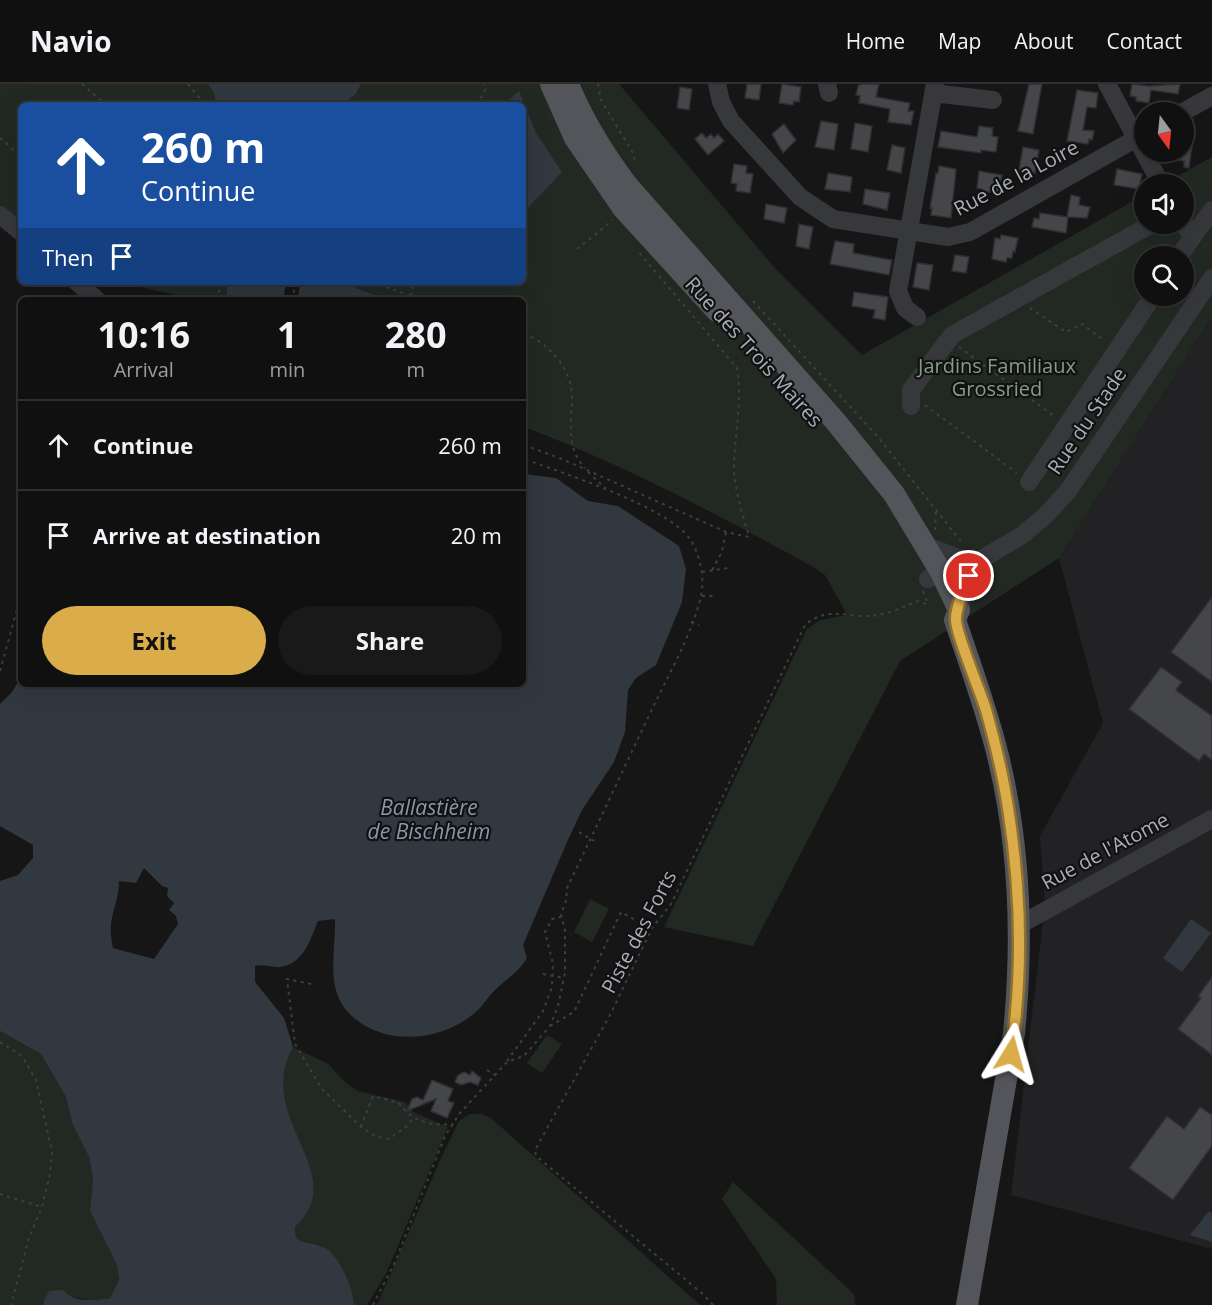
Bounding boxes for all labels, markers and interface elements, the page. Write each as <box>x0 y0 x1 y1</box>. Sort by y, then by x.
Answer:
text: Navio <box>30 22 111 60</box>
text: Home <box>846 27 905 55</box>
text: Map <box>938 27 981 55</box>
text: About <box>1014 27 1074 55</box>
text: Contact <box>1107 27 1182 55</box>
north arrow <box>1134 102 1194 162</box>
map controls <box>1134 102 1194 306</box>
text: 260 m <box>141 118 265 175</box>
icon: ahead <box>42 126 120 204</box>
street label: Rue de la Loire <box>949 133 1083 222</box>
text: Continue <box>141 172 256 209</box>
button: sound <box>1134 174 1194 234</box>
icon: arrive <box>105 240 138 273</box>
text: Then <box>42 242 93 272</box>
button: search <box>1134 246 1194 306</box>
street label: Rue des Trois Maires <box>680 271 829 433</box>
text: 10:16 <box>97 310 190 359</box>
text: 1 <box>277 310 298 359</box>
text: 280 <box>385 310 447 359</box>
park label: Jardins Familiaux Grossried <box>916 352 1076 402</box>
text: Arrival <box>114 356 174 383</box>
text: min <box>269 356 305 383</box>
text: m <box>406 356 425 383</box>
street label: Rue du Stade <box>1041 362 1132 479</box>
icon: ahead <box>42 429 75 462</box>
text: Continue <box>93 430 193 460</box>
text: 260 m <box>438 430 502 460</box>
icon: arrive <box>42 519 75 552</box>
text: Arrive at destination <box>93 520 321 550</box>
text: 20 m <box>451 520 502 550</box>
pin <box>943 550 994 601</box>
icon: arrive <box>952 559 985 592</box>
button: Exit <box>42 606 266 675</box>
button: Share <box>278 606 502 675</box>
water label: Ballastière de Bischheim <box>368 793 490 845</box>
street label: Rue de l'Atome <box>1036 806 1173 896</box>
street label: Piste des Forts <box>595 866 682 998</box>
position arrow <box>979 1022 1043 1086</box>

